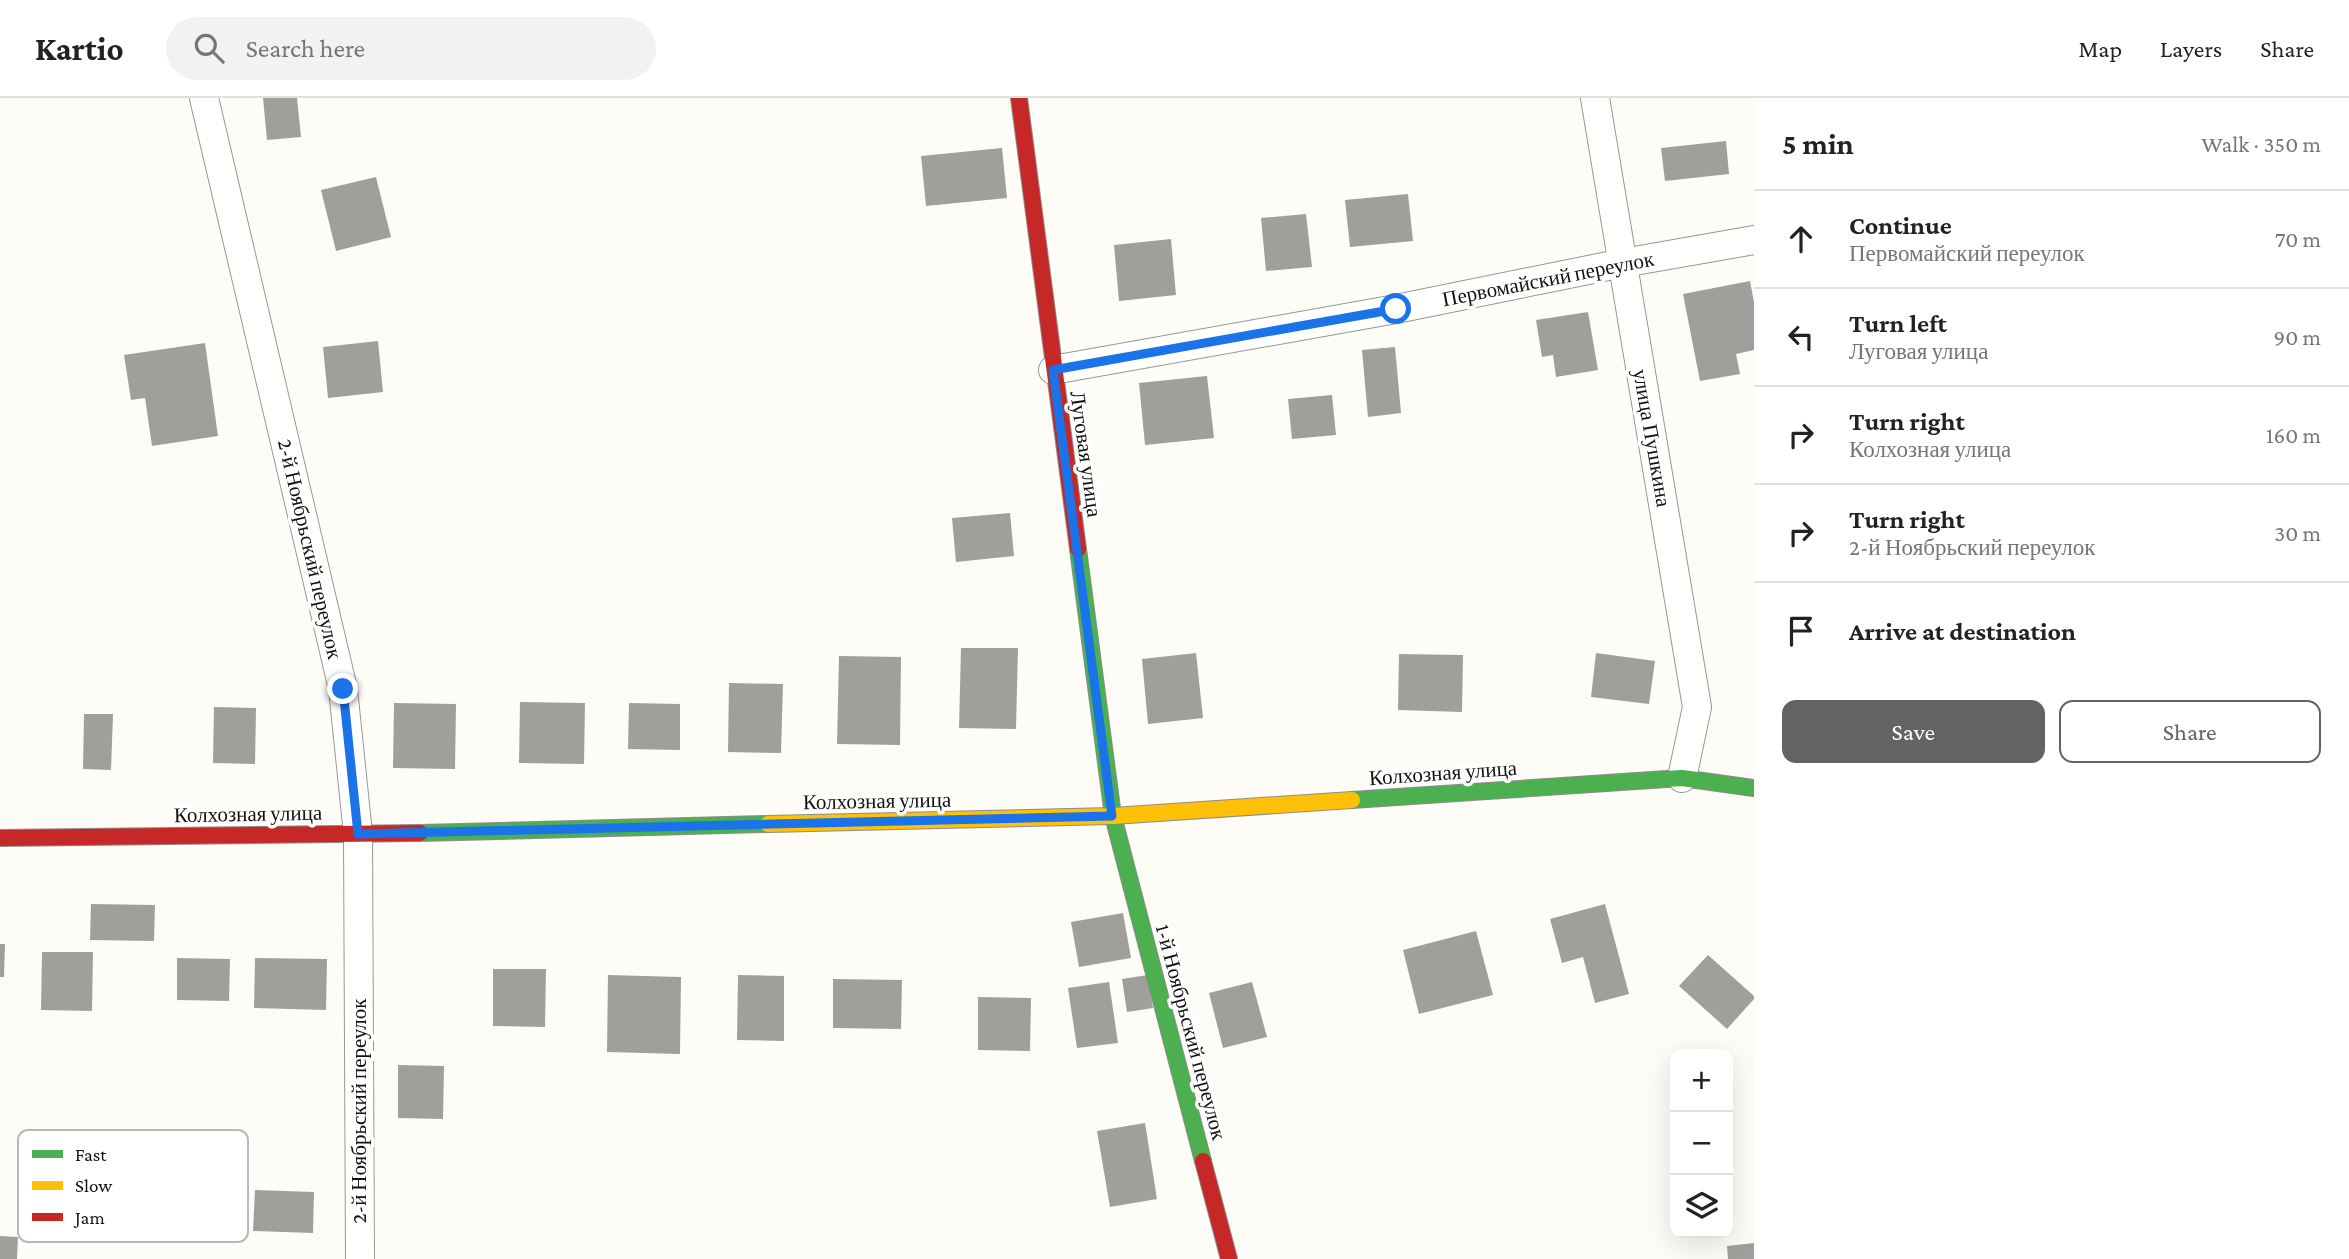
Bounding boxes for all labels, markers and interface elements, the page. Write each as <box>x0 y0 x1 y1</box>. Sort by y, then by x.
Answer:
search box <box>166 17 656 80</box>
icon: search <box>190 29 228 67</box>
text: Kartio <box>35 30 124 67</box>
text: Search here <box>246 34 365 63</box>
text: Map <box>2078 35 2122 62</box>
text: Layers <box>2160 35 2222 62</box>
text: Share <box>2260 35 2314 62</box>
text: 5 min <box>1782 127 1854 160</box>
text: Walk · 350 m <box>2202 131 2321 157</box>
text: Continue <box>1849 211 1952 240</box>
icon: ahead <box>1782 220 1820 258</box>
text: 70 m <box>2275 226 2321 252</box>
text: Первомайский переулок <box>1849 240 2085 266</box>
street label: Первомайский переулок <box>1440 247 1657 311</box>
route start <box>1380 293 1411 324</box>
text: Turn left <box>1849 309 1947 338</box>
icon: left <box>1782 318 1820 356</box>
text: 90 m <box>2274 324 2321 350</box>
text: Луговая улица <box>1849 338 1988 364</box>
street label: улица Пушкина <box>1628 367 1676 509</box>
street label: Луговая улица <box>1065 389 1107 519</box>
text: Turn right <box>1849 407 1965 436</box>
icon: right <box>1782 416 1820 454</box>
text: 160 m <box>2266 422 2321 448</box>
text: Колхозная улица <box>1849 436 2011 462</box>
street label: 2-й Ноябрьский переулок <box>273 437 347 662</box>
text: Turn right <box>1849 505 1965 534</box>
icon: right <box>1782 514 1820 552</box>
text: 30 m <box>2274 520 2321 546</box>
text: 2-й Ноябрьский переулок <box>1849 534 2096 560</box>
icon: arrive <box>1782 612 1820 650</box>
text: Arrive at destination <box>1849 617 2076 646</box>
route end <box>327 673 358 704</box>
button: Save <box>1782 700 2045 763</box>
button: Share <box>2059 700 2321 763</box>
street label: Колхозная улица <box>1368 756 1518 790</box>
street label: Колхозная улица <box>803 788 952 814</box>
street label: Колхозная улица <box>174 801 323 827</box>
street label: 1-й Ноябрьский переулок <box>1151 922 1232 1143</box>
street label: 2-й Ноябрьский переулок <box>347 998 371 1224</box>
map controls <box>1670 1049 1733 1238</box>
button: + <box>1670 1049 1733 1112</box>
button: − <box>1670 1112 1733 1175</box>
legend <box>18 1130 248 1242</box>
text: Fast <box>75 1144 107 1165</box>
text: Slow <box>75 1175 112 1196</box>
button: layers <box>1670 1175 1733 1238</box>
text: Jam <box>73 1207 105 1228</box>

